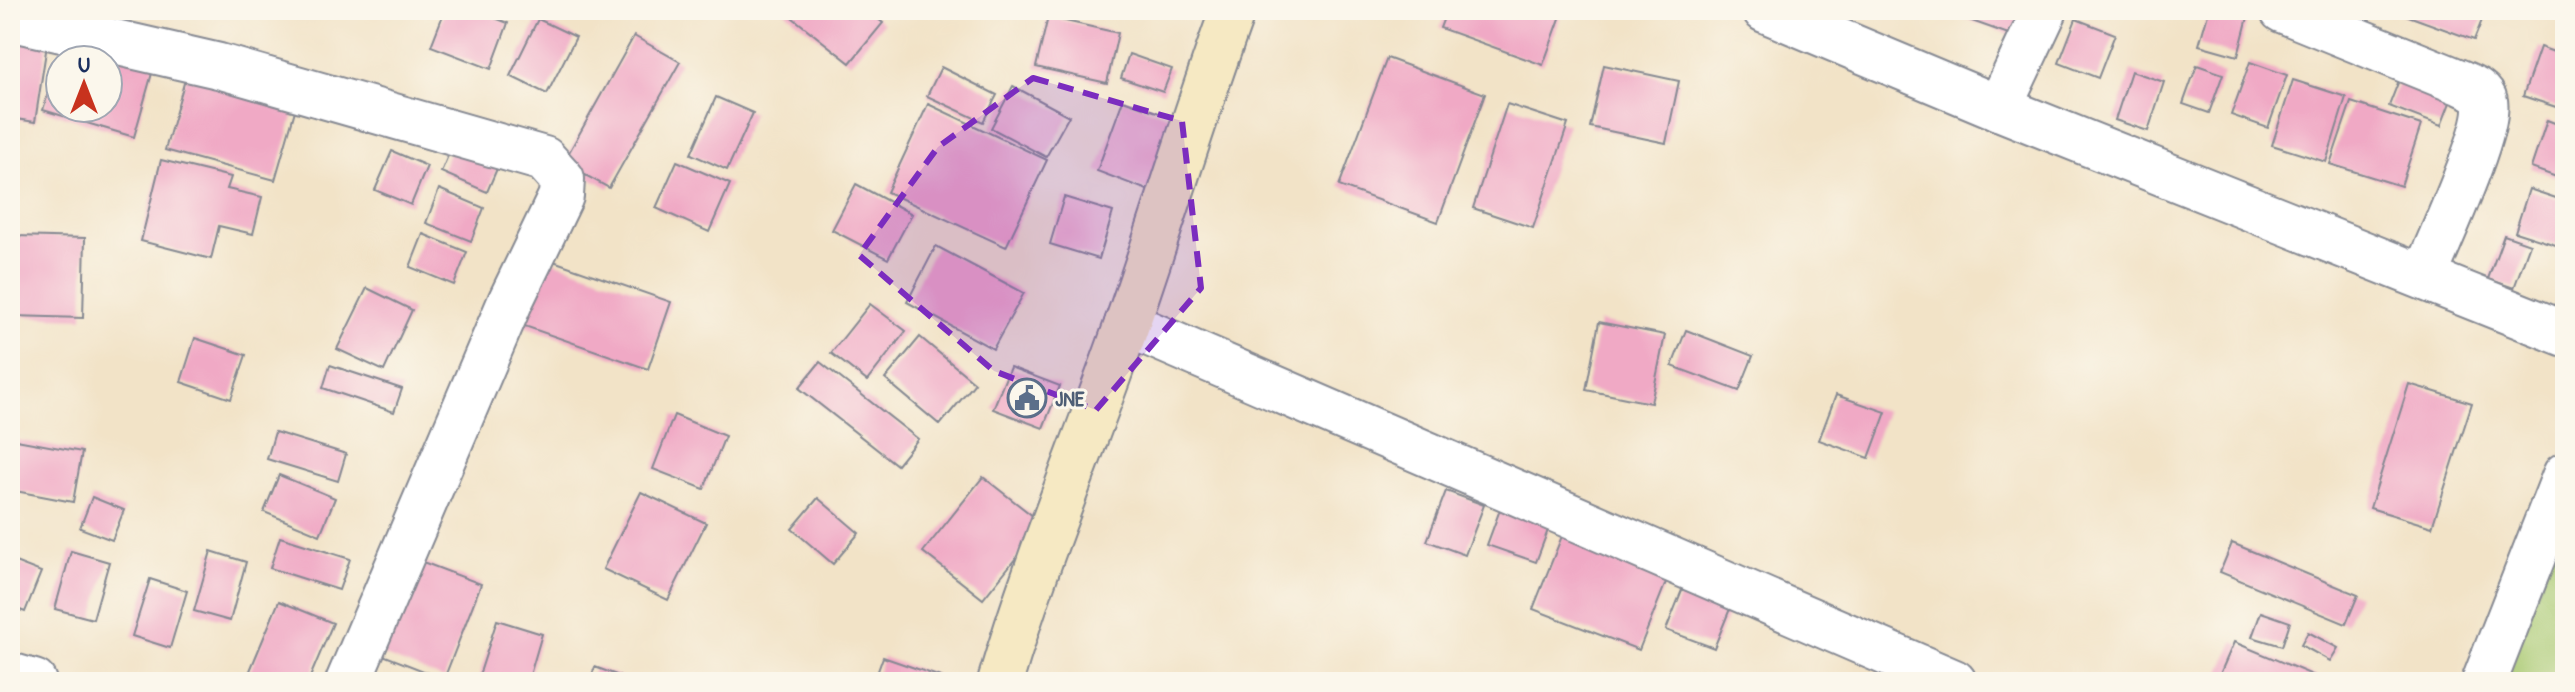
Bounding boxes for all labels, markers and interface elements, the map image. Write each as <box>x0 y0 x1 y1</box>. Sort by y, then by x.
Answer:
north arrow <box>44 44 124 124</box>
text: U <box>78 49 90 79</box>
public building icon: JNE <box>1006 377 1048 419</box>
place label: JNE <box>1055 383 1085 413</box>

